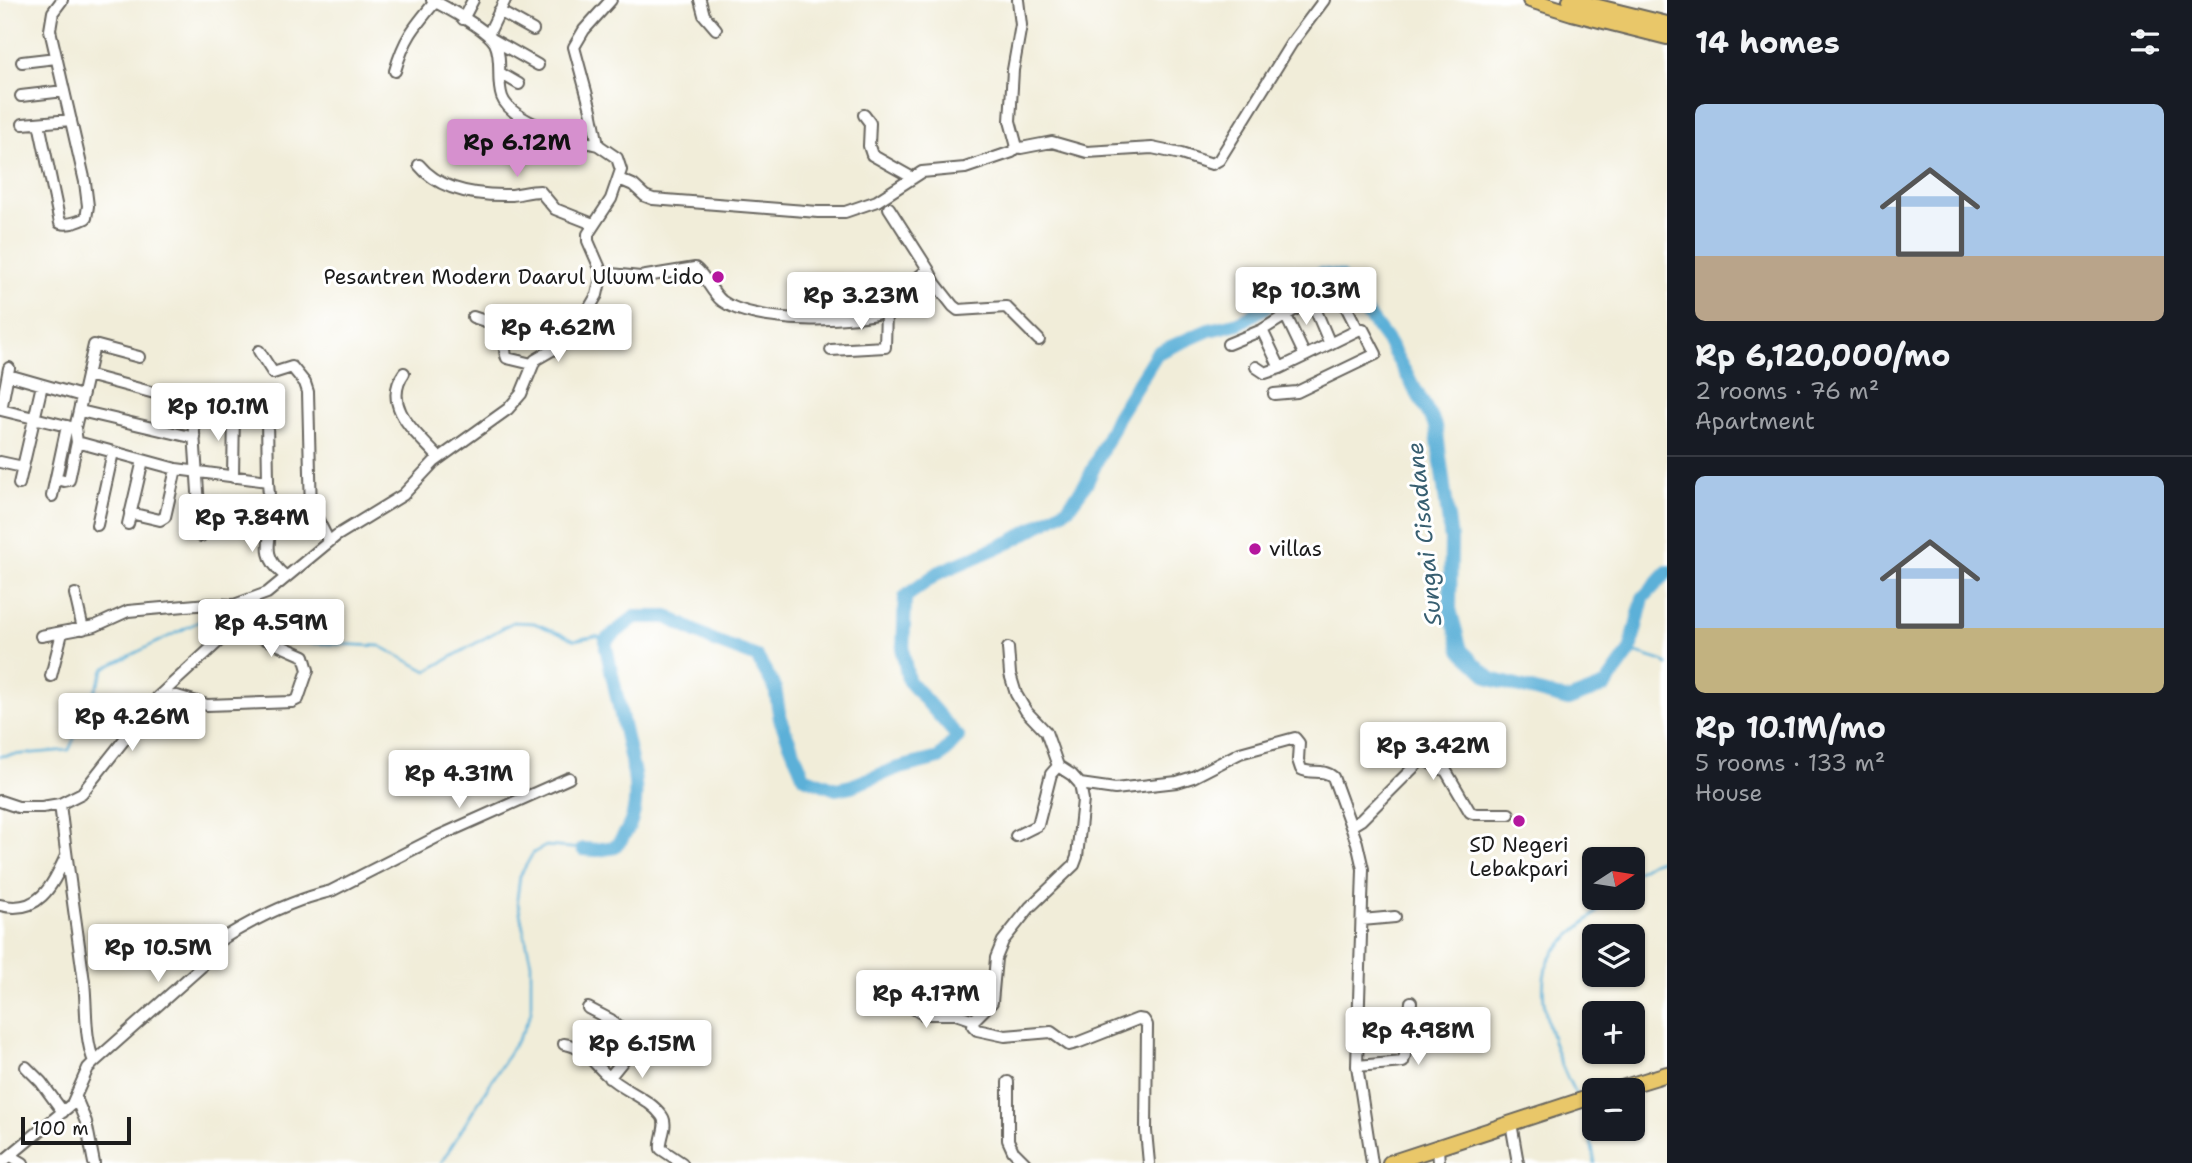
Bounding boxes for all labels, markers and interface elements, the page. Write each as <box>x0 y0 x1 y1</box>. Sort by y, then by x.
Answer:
text: 14 homes <box>1695 22 1840 63</box>
icon: filters <box>2126 23 2164 61</box>
pin: Rp 6.12M <box>445 120 589 179</box>
text: Rp 6.12M <box>463 127 571 157</box>
icon: home <box>1867 149 1993 275</box>
place label: Pesantren Modern Daarul Uluum Lido <box>323 263 704 291</box>
pin: Rp 10.3M <box>1234 268 1378 327</box>
marker: Pesantren Modern Daarul Uluum Lido <box>710 269 726 285</box>
pin: Rp 3.23M <box>789 272 933 332</box>
text: Rp 10.3M <box>1251 275 1361 305</box>
text: Rp 3.23M <box>803 280 919 310</box>
pin: Rp 4.62M <box>486 304 630 364</box>
text: Rp 4.62M <box>501 312 615 342</box>
text: Rp 6,120,000/mo <box>1695 335 1951 376</box>
text: 2 rooms · 76 m² <box>1695 376 1879 406</box>
pin: Rp 10.1M <box>146 384 290 443</box>
text: Rp 10.1M <box>167 391 269 421</box>
text: Apartment <box>1695 406 1815 436</box>
water label: Sungai Cisadane <box>1399 441 1449 627</box>
pin: Rp 7.84M <box>180 494 324 554</box>
text: Rp 7.84M <box>195 502 309 532</box>
icon: home <box>1867 521 1993 647</box>
place label: villas <box>1269 535 1322 563</box>
marker: villas <box>1247 541 1263 557</box>
pin: Rp 4.59M <box>199 600 343 659</box>
text: Rp 4.59M <box>214 607 328 637</box>
pin: Rp 4.26M <box>60 694 204 753</box>
text: Rp 4.26M <box>74 701 190 731</box>
text: Rp 10.1M/mo <box>1695 707 1886 748</box>
pin: Rp 3.42M <box>1361 722 1505 782</box>
text: Rp 3.42M <box>1376 730 1490 760</box>
text: 5 rooms · 133 m² <box>1695 748 1885 778</box>
pin: Rp 4.31M <box>387 750 531 810</box>
text: Rp 4.31M <box>405 758 513 788</box>
text: House <box>1695 778 1763 808</box>
marker: SD Negeri Lebakpari <box>1511 813 1527 829</box>
place label: SD Negeri Lebakpari <box>1469 831 1569 883</box>
north arrow <box>1582 847 1645 910</box>
map controls <box>1582 847 1645 1141</box>
button: layers <box>1582 924 1645 987</box>
pin: Rp 10.5M <box>86 925 230 984</box>
text: Rp 10.5M <box>104 932 212 962</box>
pin: Rp 4.17M <box>854 970 998 1030</box>
text: Rp 4.17M <box>872 978 980 1008</box>
button: + <box>1582 1001 1645 1064</box>
pin: Rp 4.98M <box>1346 1007 1490 1067</box>
text: Rp 4.98M <box>1361 1015 1475 1045</box>
pin: Rp 6.15M <box>570 1020 714 1080</box>
text: Rp 6.15M <box>588 1028 696 1058</box>
button: − <box>1582 1078 1645 1141</box>
scale bar <box>21 1114 131 1146</box>
text: 100 m <box>32 1116 89 1141</box>

